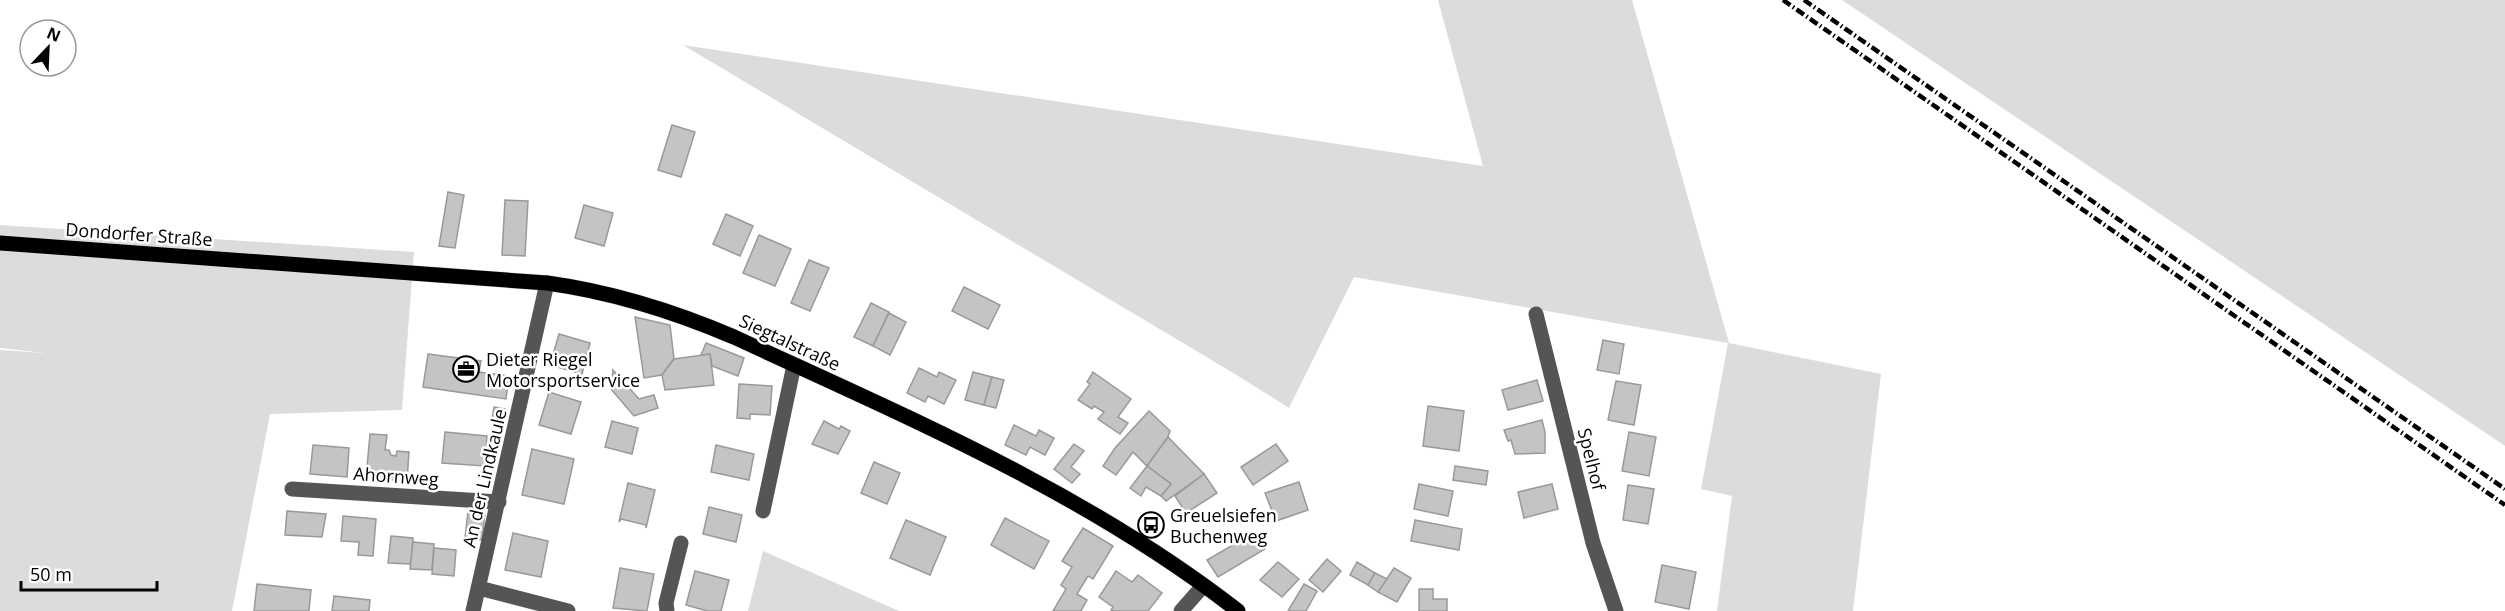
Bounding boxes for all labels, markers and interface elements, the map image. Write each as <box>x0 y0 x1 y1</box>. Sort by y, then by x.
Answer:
north arrow <box>18 18 78 78</box>
text: N <box>44 22 64 47</box>
street label: Dondorfer Straße <box>65 217 213 251</box>
street label: Siegtalstraße <box>736 308 844 376</box>
place label: Dieter Riegel Motorsportservice <box>486 347 640 392</box>
office icon: Dieter Riegel Motorsportservice <box>451 354 481 384</box>
street label: An der Lindkaule <box>456 406 512 550</box>
street label: Spelhof <box>1573 425 1612 494</box>
street label: Ahornweg <box>353 461 440 491</box>
place label: Greuelsiefen Buchenweg <box>1170 503 1277 548</box>
bus stop icon: Greuelsiefen Buchenweg <box>1136 510 1166 540</box>
scale bar <box>21 554 158 592</box>
text: 50 m <box>30 562 72 586</box>

